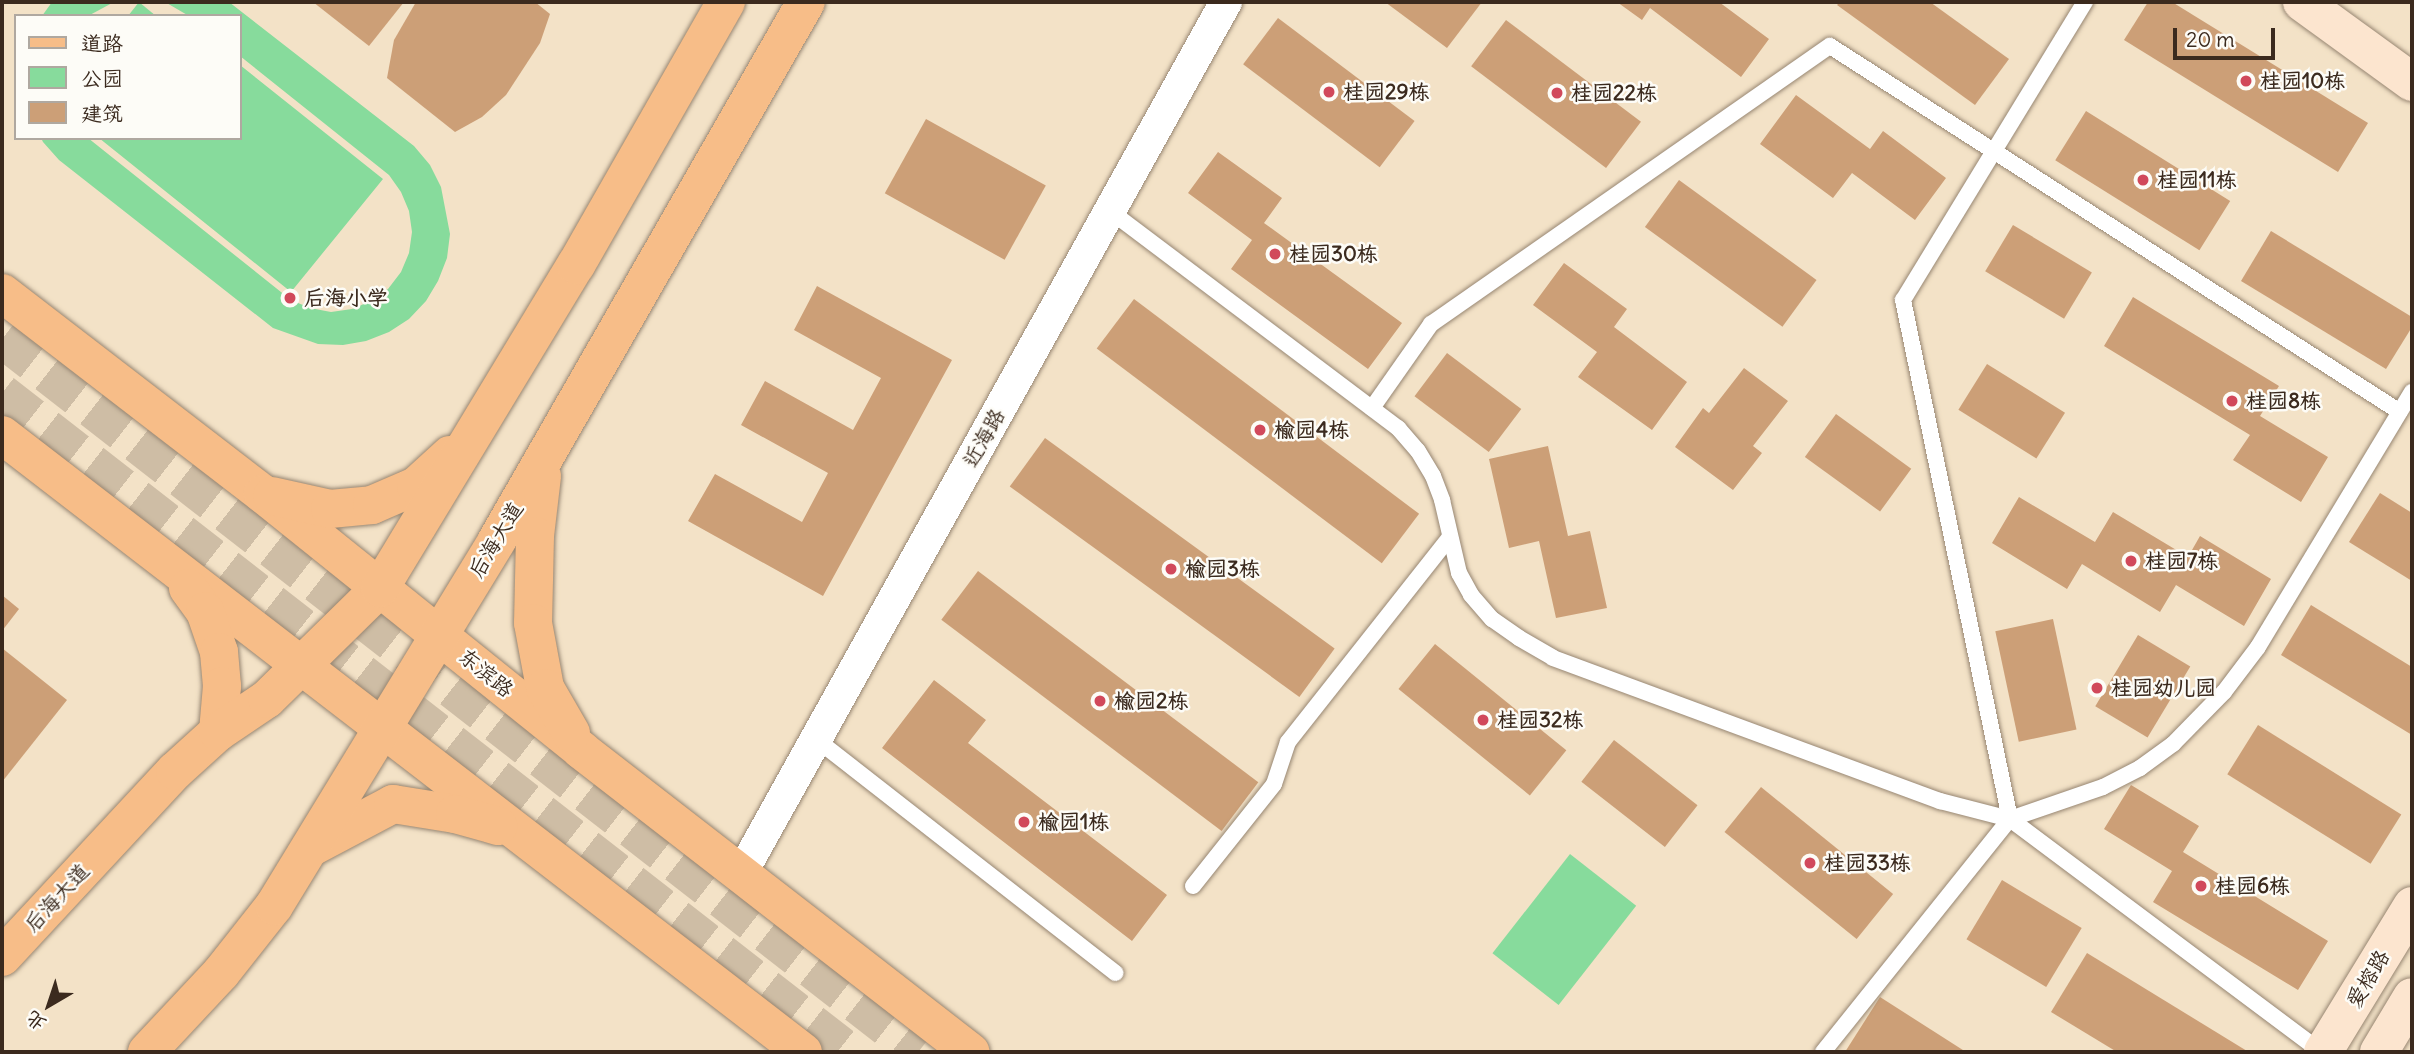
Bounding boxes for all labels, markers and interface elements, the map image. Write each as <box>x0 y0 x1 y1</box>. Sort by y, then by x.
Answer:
legend <box>14 14 242 140</box>
scale bar <box>2176 14 2278 58</box>
text: 20 m <box>2186 26 2235 53</box>
text: 道路 <box>81 30 123 57</box>
text: 公园 <box>81 65 123 92</box>
place label: 桂园10栋 <box>2260 68 2345 94</box>
marker: 桂园10栋 <box>2238 73 2254 89</box>
place label: 桂园29栋 <box>1343 79 1430 105</box>
place label: 桂园22栋 <box>1571 80 1657 106</box>
marker: 桂园29栋 <box>1321 84 1337 100</box>
marker: 桂园22栋 <box>1549 85 1565 101</box>
text: 建筑 <box>81 100 123 127</box>
place label: 桂园11栋 <box>2157 167 2237 193</box>
marker: 桂园11栋 <box>2135 172 2151 188</box>
place label: 桂园30栋 <box>1289 241 1378 267</box>
marker: 桂园30栋 <box>1267 246 1283 262</box>
place label: 后海小学 <box>304 285 388 311</box>
marker: 后海小学 <box>282 290 298 306</box>
place label: 桂园8栋 <box>2246 388 2321 414</box>
marker: 桂园8栋 <box>2224 393 2240 409</box>
street label: 近海路 <box>958 404 1010 472</box>
place label: 榆园4栋 <box>1274 417 1349 443</box>
marker: 榆园4栋 <box>1252 422 1268 438</box>
street label: 后海大道 <box>464 498 528 582</box>
place label: 桂园7栋 <box>2145 548 2218 574</box>
marker: 桂园7栋 <box>2123 553 2139 569</box>
place label: 榆园3栋 <box>1185 556 1260 582</box>
marker: 榆园3栋 <box>1163 561 1179 577</box>
street label: 东滨路 <box>454 643 518 703</box>
place label: 桂园幼儿园 <box>2111 675 2216 701</box>
marker: 桂园幼儿园 <box>2089 680 2105 696</box>
place label: 榆园2栋 <box>1114 688 1189 714</box>
marker: 榆园2栋 <box>1092 693 1108 709</box>
place label: 桂园32栋 <box>1497 707 1583 733</box>
marker: 桂园32栋 <box>1475 712 1491 728</box>
place label: 榆园1栋 <box>1038 809 1109 835</box>
marker: 榆园1栋 <box>1016 814 1032 830</box>
place label: 桂园33栋 <box>1824 850 1911 876</box>
marker: 桂园33栋 <box>1802 855 1818 871</box>
street label: 后海大道 <box>19 859 95 937</box>
place label: 桂园6栋 <box>2215 873 2290 899</box>
marker: 桂园6栋 <box>2193 878 2209 894</box>
street label: 爱榕路 <box>2341 946 2395 1012</box>
north arrow <box>14 970 84 1040</box>
text: 北 <box>21 1006 51 1037</box>

